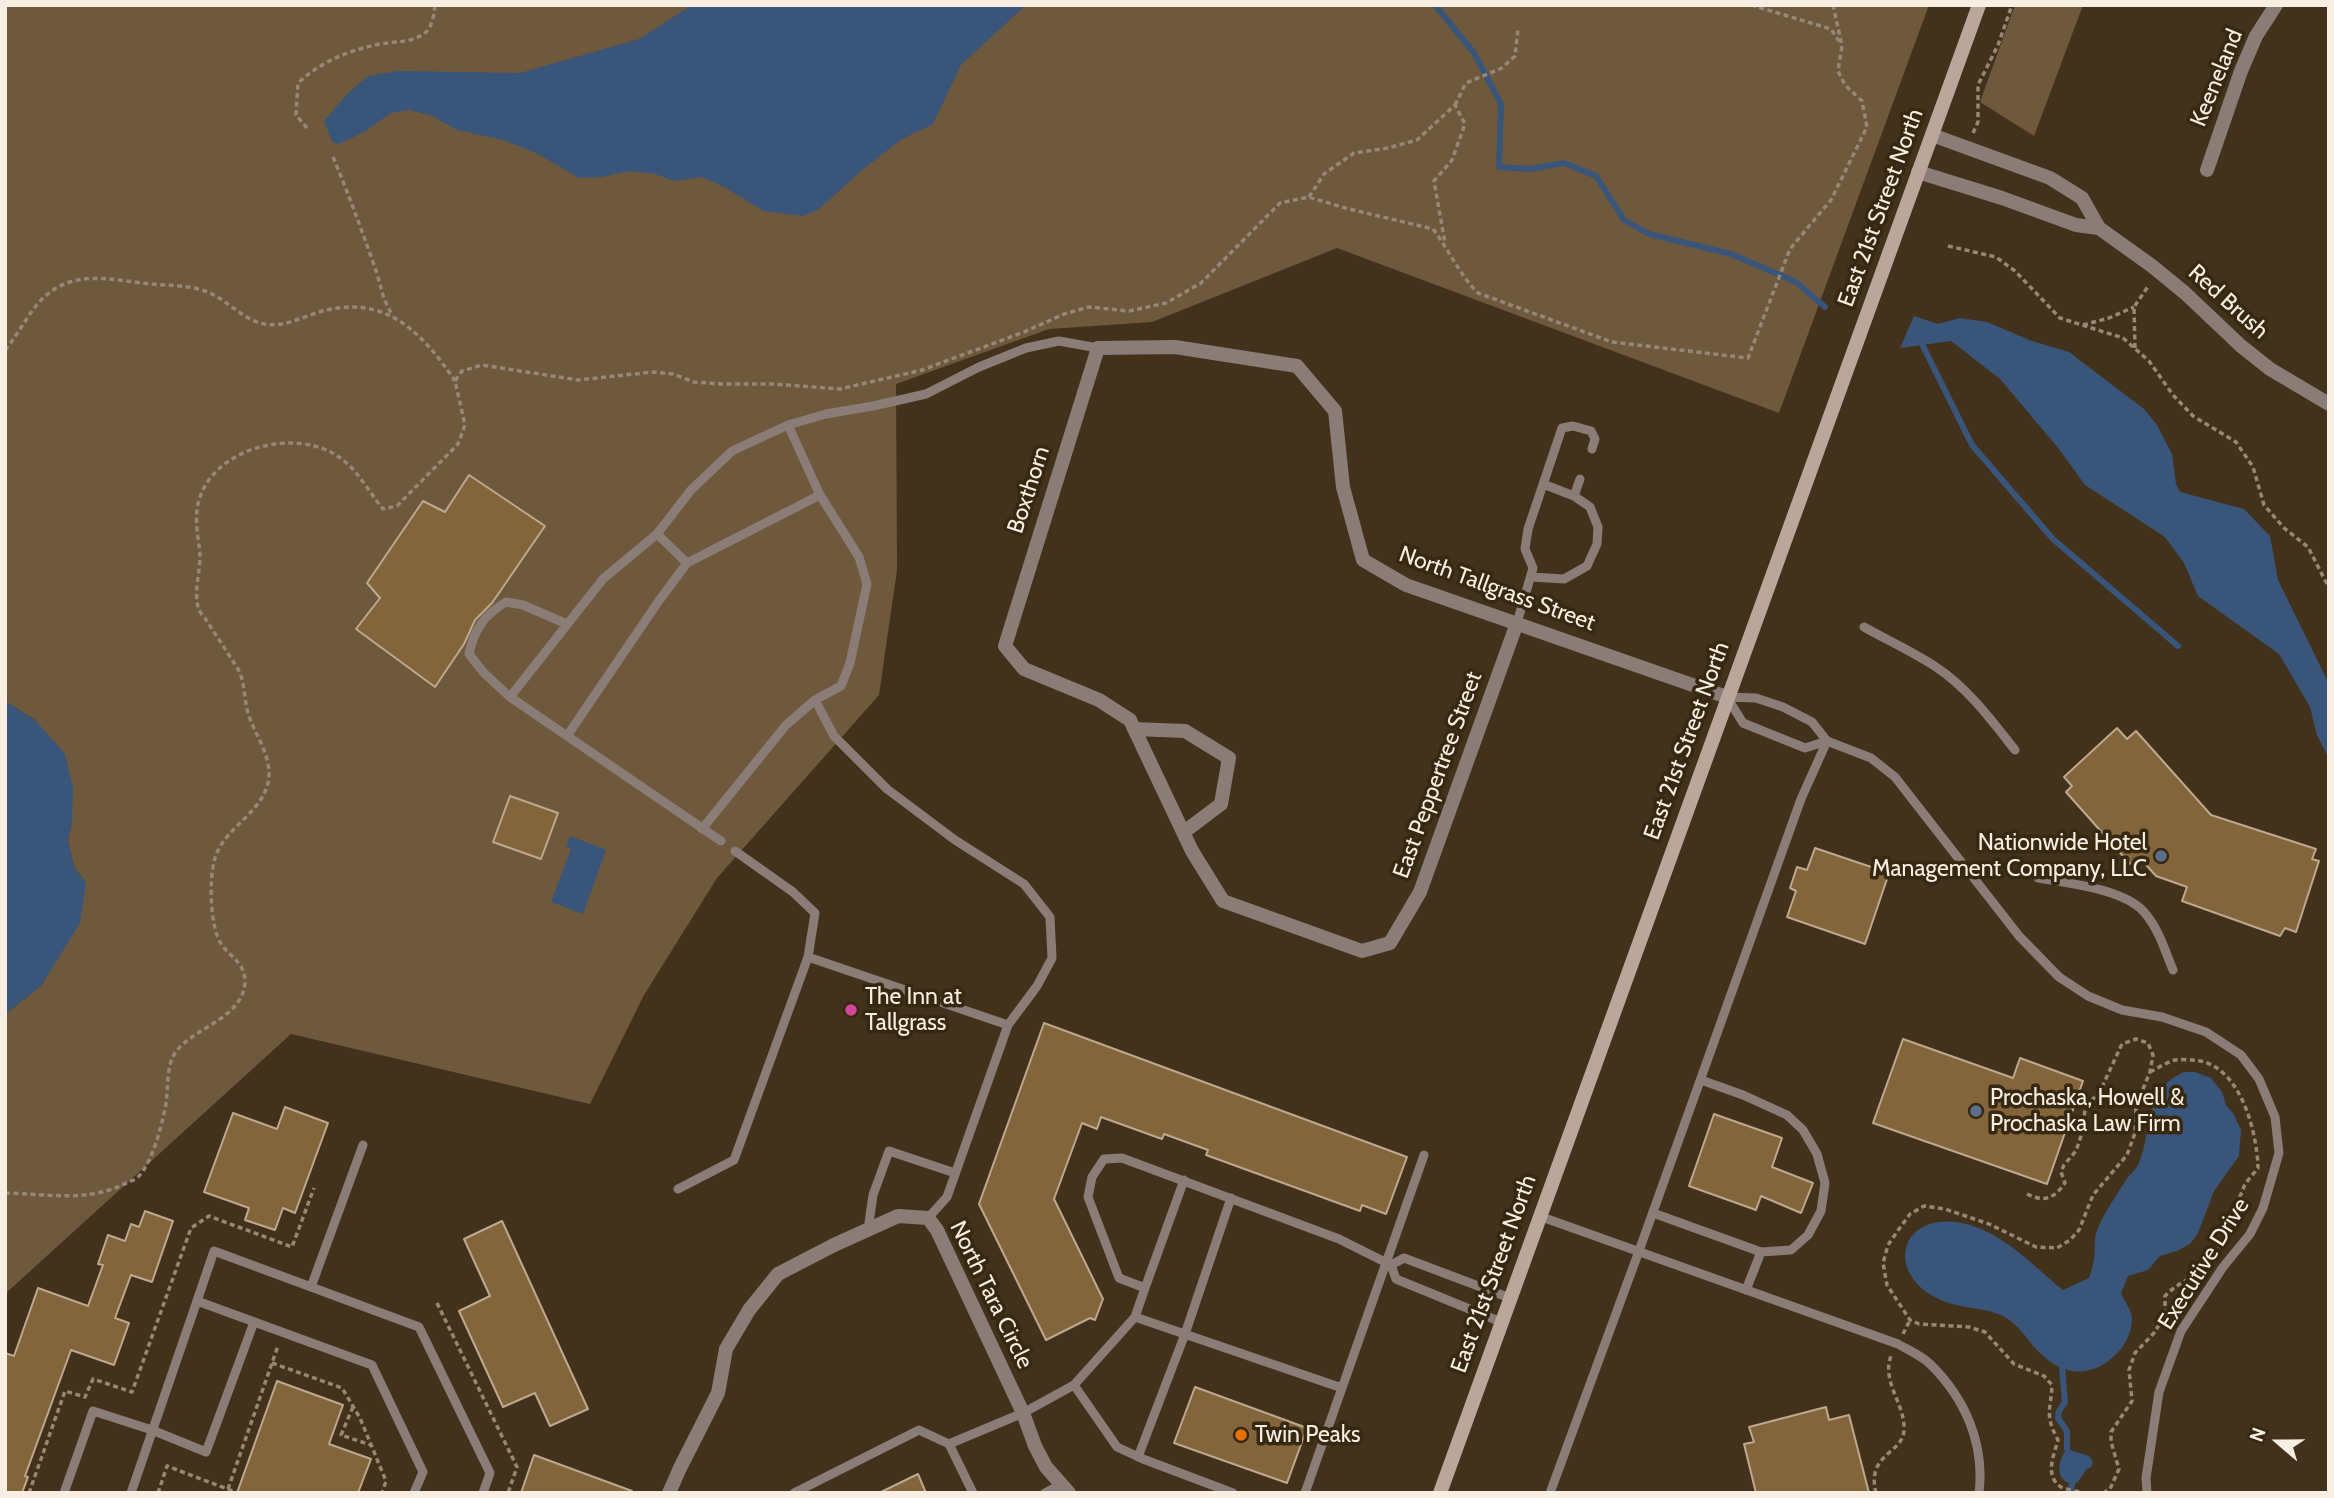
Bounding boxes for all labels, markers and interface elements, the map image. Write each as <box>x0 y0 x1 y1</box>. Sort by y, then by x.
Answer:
street label: Keeneland <box>2185 25 2249 131</box>
street label: East 21st Street North <box>1832 105 1930 311</box>
street label: Red Brush <box>2182 259 2274 345</box>
street label: Boxthorn <box>1002 443 1056 537</box>
street label: North Tallgrass Street <box>1395 541 1599 637</box>
street label: East 21st Street North <box>1638 638 1736 844</box>
street label: East Peppertree Street <box>1388 668 1488 882</box>
place label: Nationwide Hotel Management Company, LLC <box>1872 829 2147 883</box>
marker: Nationwide Hotel Management Company, LLC <box>2153 848 2169 864</box>
place label: The Inn at Tallgrass <box>865 983 962 1037</box>
marker: The Inn at Tallgrass <box>843 1002 859 1018</box>
place label: Prochaska, Howell & Prochaska Law Firm <box>1990 1084 2184 1138</box>
marker: Prochaska, Howell & Prochaska Law Firm <box>1968 1103 1984 1119</box>
street label: East 21st Street North <box>1445 1171 1543 1377</box>
street label: Executive Drive <box>2153 1193 2255 1335</box>
street label: North Tara Circle <box>943 1217 1039 1373</box>
north arrow <box>2243 1407 2313 1477</box>
place label: Twin Peaks <box>1255 1421 1361 1449</box>
text: N <box>2245 1424 2271 1445</box>
marker: Twin Peaks <box>1233 1427 1249 1443</box>

